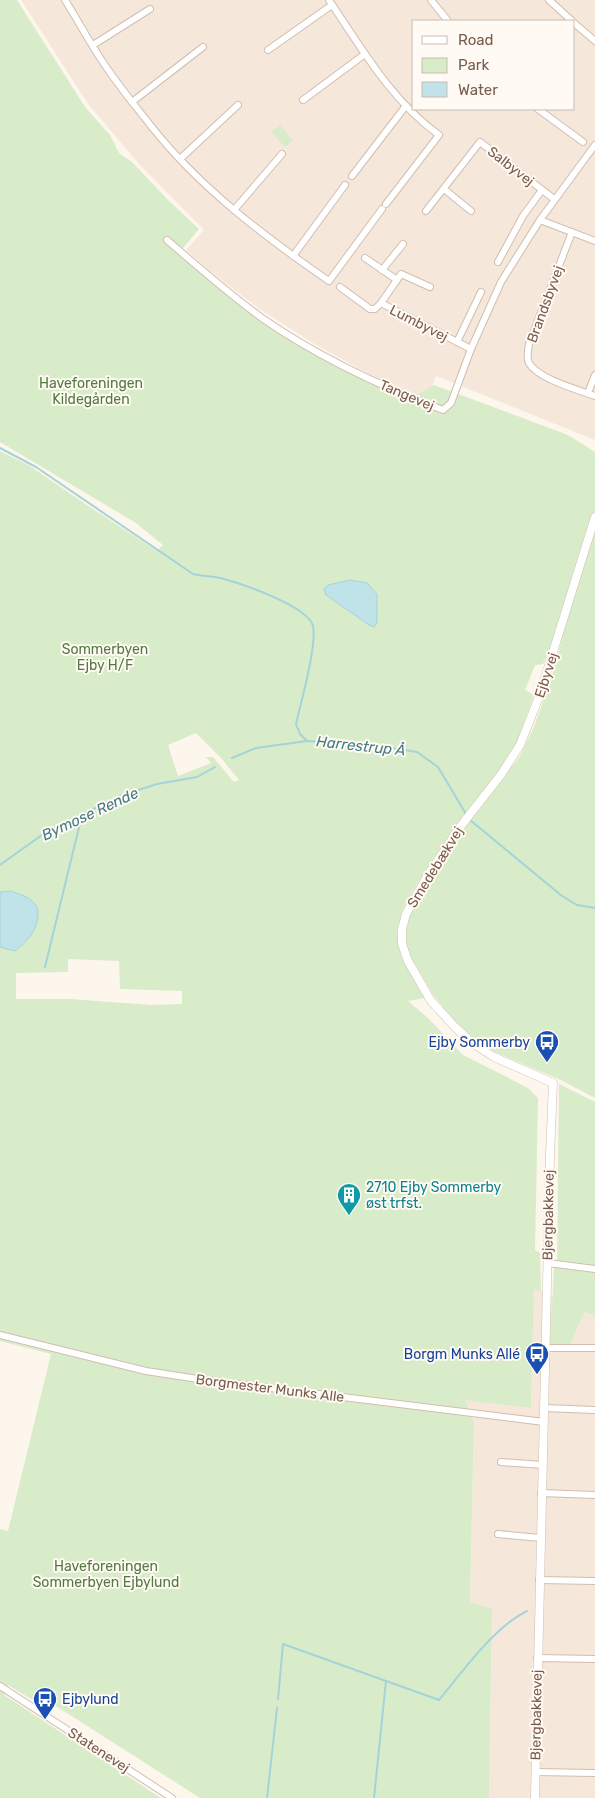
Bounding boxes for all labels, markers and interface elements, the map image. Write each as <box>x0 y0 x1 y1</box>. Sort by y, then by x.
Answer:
legend <box>412 20 575 110</box>
text: Road <box>458 31 494 49</box>
text: Park <box>458 56 489 74</box>
text: Water <box>458 81 498 99</box>
street label: Salbyvej <box>484 143 537 190</box>
street label: Brandsbyvej <box>524 263 567 345</box>
street label: Lumbyvej <box>387 302 451 345</box>
park label: Haveforeningen Kildegården <box>39 375 143 408</box>
street label: Tangevej <box>377 376 437 415</box>
park label: Sommerbyen Ejby H/F <box>62 641 148 674</box>
street label: Ejbyvej <box>531 650 562 700</box>
water label: Harrestrup Å <box>315 732 407 760</box>
water label: Bymose Rende <box>39 783 142 844</box>
street label: Smedebækvej <box>404 824 467 911</box>
bus stop icon: Ejby Sommerby <box>534 1029 560 1063</box>
place label: Ejby Sommerby <box>428 1034 530 1051</box>
street label: Bjergbakkevej <box>539 1169 558 1261</box>
place label: 2710 Ejby Sommerby øst trfst. <box>366 1179 502 1212</box>
building icon: 2710 Ejby Sommerby øst trfst. <box>336 1182 362 1216</box>
bus stop icon: Borgm Munks Allé <box>524 1341 550 1375</box>
place label: Borgm Munks Allé <box>404 1346 520 1363</box>
street label: Borgmester Munks Alle <box>195 1371 345 1406</box>
park label: Haveforeningen Sommerbyen Ejbylund <box>33 1558 179 1591</box>
street label: Bjergbakkevej <box>527 1669 546 1761</box>
bus stop icon: Ejbylund <box>32 1686 58 1720</box>
place label: Ejbylund <box>62 1691 119 1708</box>
street label: Statenevej <box>65 1724 133 1777</box>

